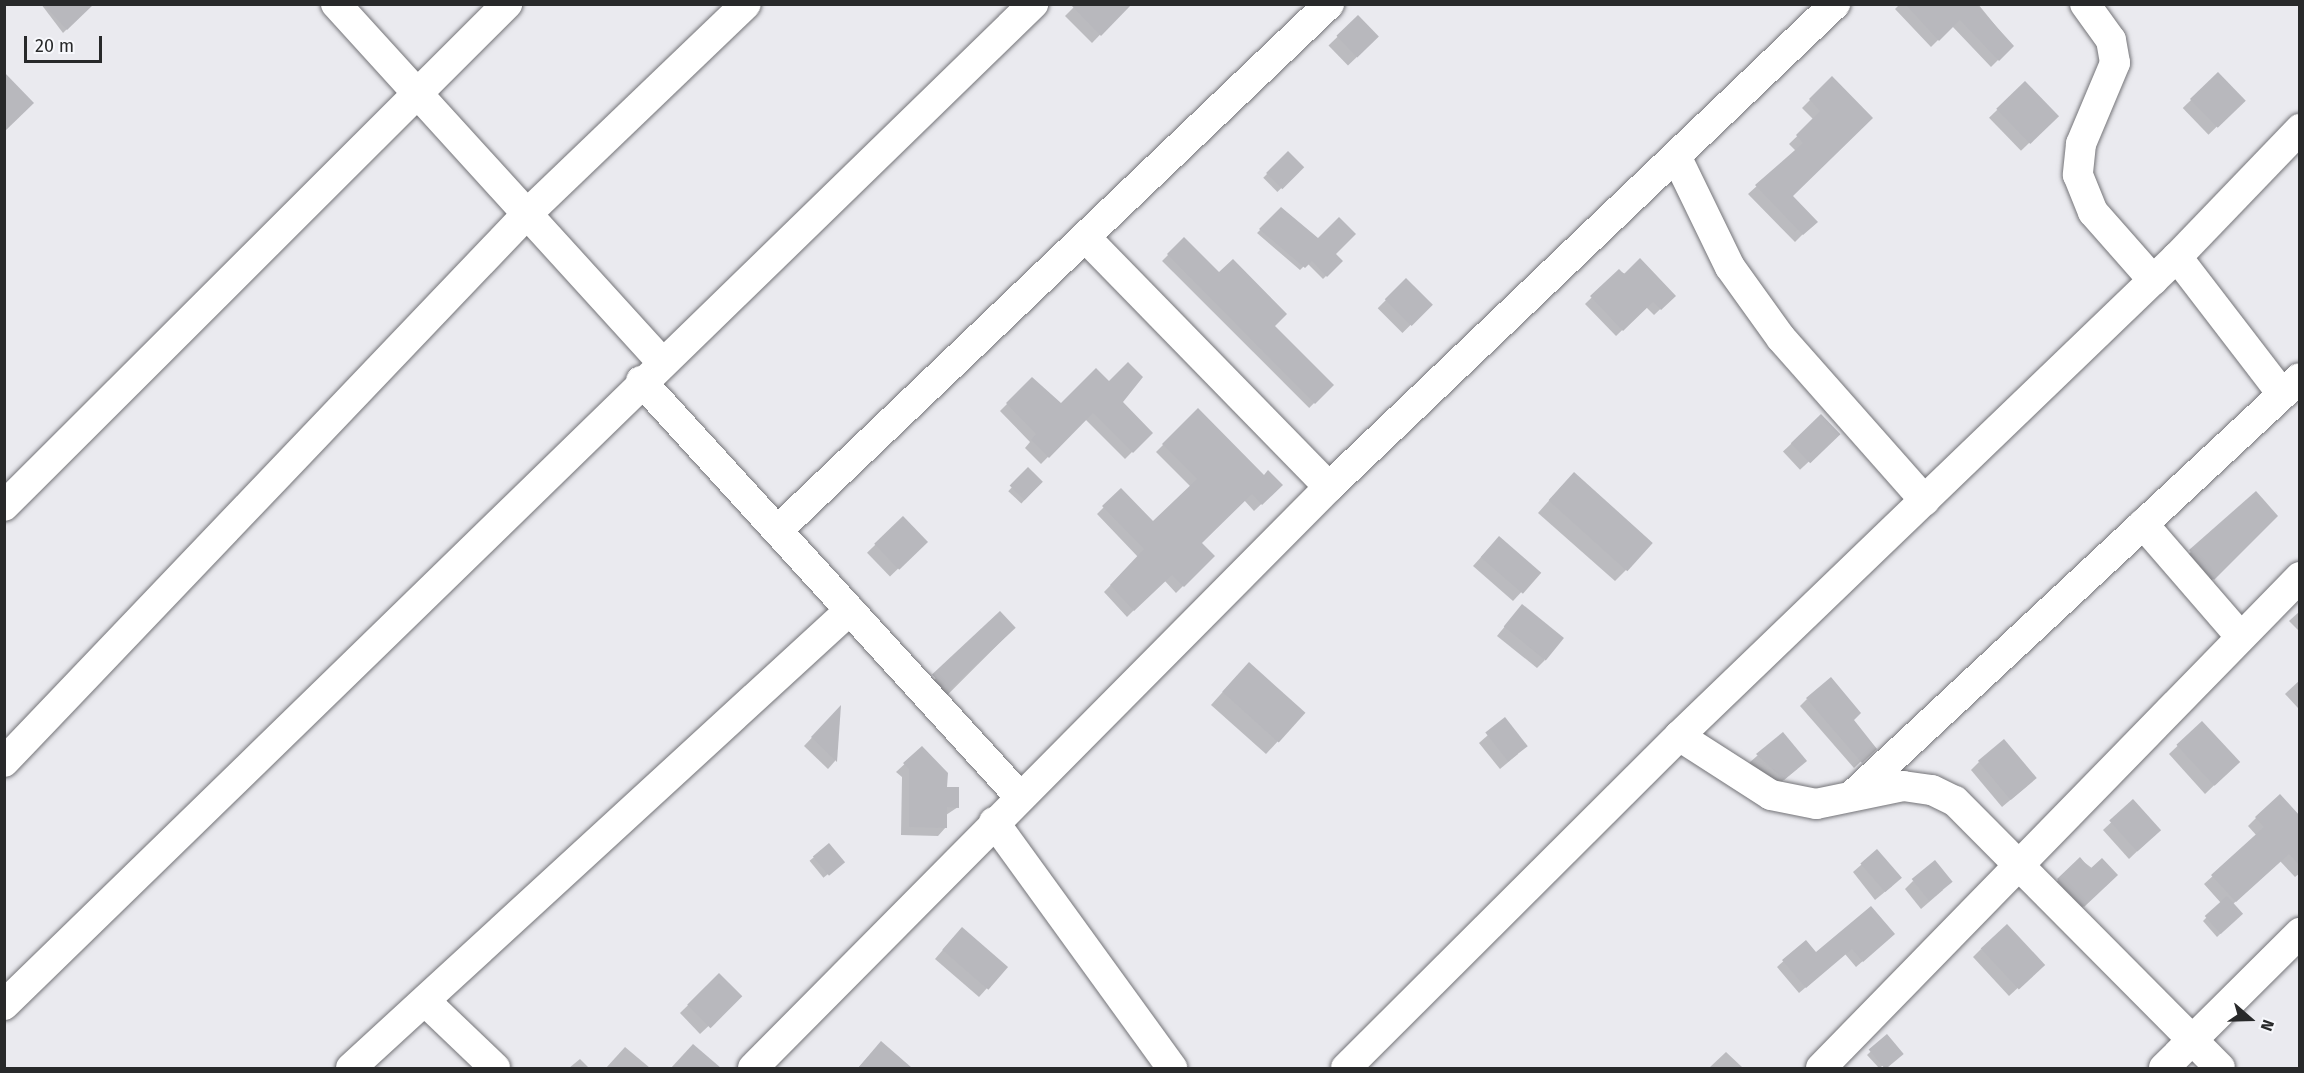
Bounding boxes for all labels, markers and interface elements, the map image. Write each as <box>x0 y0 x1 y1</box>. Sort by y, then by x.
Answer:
scale bar <box>27 24 105 62</box>
text: 20 m <box>35 35 74 57</box>
north arrow <box>2220 989 2280 1049</box>
text: N <box>2257 1017 2278 1034</box>

